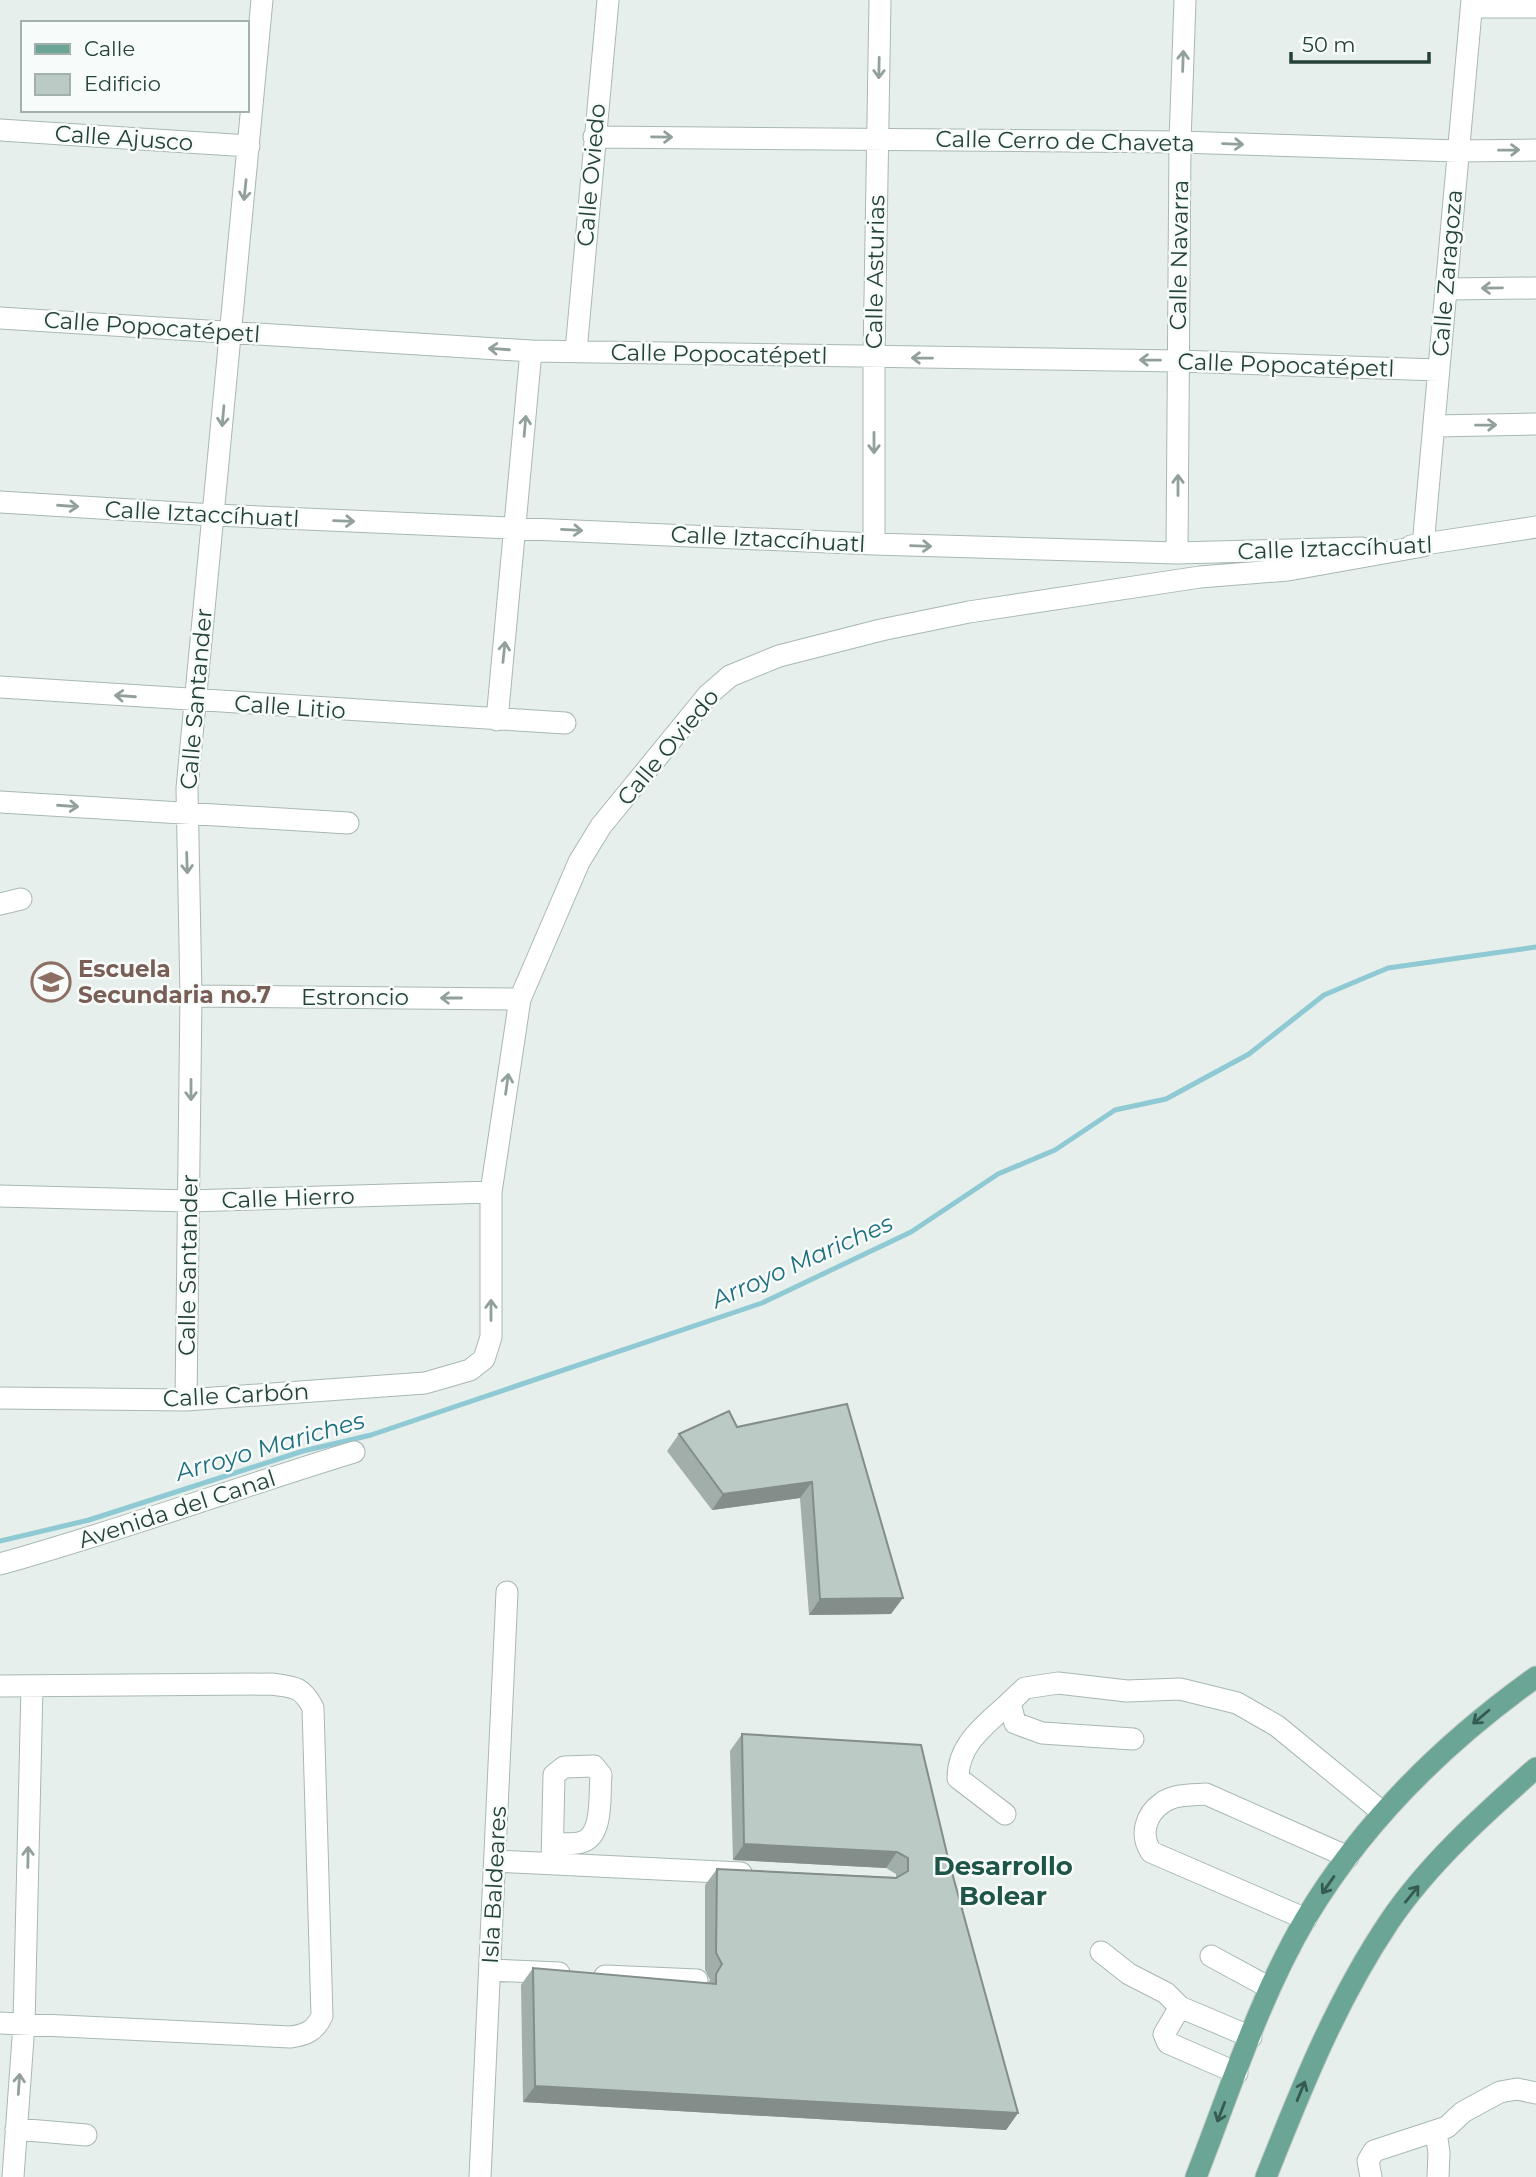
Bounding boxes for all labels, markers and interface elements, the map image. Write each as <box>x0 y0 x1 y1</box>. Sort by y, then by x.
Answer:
legend <box>21 21 248 112</box>
scale bar <box>1291 21 1429 65</box>
text: 50 m <box>1302 32 1356 57</box>
text: Calle <box>84 36 135 61</box>
one-way arrow <box>1176 50 1189 73</box>
one-way arrow <box>872 56 885 79</box>
text: Edificio <box>84 71 161 96</box>
street label: Calle Oviedo <box>571 102 611 248</box>
street label: Calle Ajusco <box>54 119 194 157</box>
street label: Calle Cerro de Chaveta <box>935 125 1195 157</box>
one-way arrow <box>651 131 674 144</box>
one-way arrow <box>1221 137 1244 150</box>
one-way arrow <box>1497 144 1520 157</box>
one-way arrow <box>238 178 251 201</box>
street label: Calle Navarra <box>1164 180 1194 330</box>
street label: Calle Zaragoza <box>1426 188 1468 358</box>
street label: Calle Asturias <box>860 195 890 349</box>
one-way arrow <box>1480 281 1503 295</box>
street label: Calle Popocatépetl <box>43 305 261 349</box>
street label: Calle Popocatépetl <box>610 338 828 370</box>
one-way arrow <box>488 342 510 355</box>
street label: Calle Popocatépetl <box>1177 347 1395 383</box>
one-way arrow <box>911 351 934 365</box>
one-way arrow <box>1138 354 1161 367</box>
one-way arrow <box>216 405 229 427</box>
one-way arrow <box>519 415 532 438</box>
one-way arrow <box>1474 418 1497 432</box>
one-way arrow <box>867 431 881 454</box>
one-way arrow <box>1171 473 1185 496</box>
street label: Calle Iztaccíhuatl <box>104 495 300 533</box>
one-way arrow <box>56 500 79 513</box>
one-way arrow <box>332 514 355 527</box>
street label: Calle Iztaccíhuatl <box>670 520 866 558</box>
one-way arrow <box>560 524 583 537</box>
street label: Calle Iztaccíhuatl <box>1237 531 1433 565</box>
one-way arrow <box>909 539 932 552</box>
street label: Calle Santander <box>174 607 218 791</box>
one-way arrow <box>498 641 511 664</box>
street label: Calle Oviedo <box>611 683 725 811</box>
one-way arrow <box>115 689 137 702</box>
street label: Calle Litio <box>233 689 347 725</box>
one-way arrow <box>56 800 79 813</box>
one-way arrow <box>181 851 194 874</box>
place label: Escuela Secundaria no.7 <box>78 955 271 1009</box>
school or university icon: Escuela Secundaria no.7 <box>30 961 72 1003</box>
street label: Estroncio <box>301 983 409 1011</box>
one-way arrow <box>440 991 463 1005</box>
one-way arrow <box>501 1073 514 1095</box>
one-way arrow <box>184 1078 198 1101</box>
street label: Calle Santander <box>172 1174 204 1356</box>
street label: Calle Hierro <box>221 1182 355 1214</box>
water label: Arroyo Mariches <box>705 1208 897 1315</box>
one-way arrow <box>484 1299 498 1322</box>
street label: Calle Carbón <box>162 1377 310 1413</box>
water label: Arroyo Mariches <box>170 1405 368 1487</box>
street label: Avenida del Canal <box>75 1464 279 1554</box>
one-way arrow <box>1473 1710 1491 1725</box>
street label: Isla Baldeares <box>476 1805 512 1965</box>
one-way arrow <box>21 1846 35 1869</box>
district label: Desarrollo Bolear <box>933 1850 1073 1912</box>
one-way arrow <box>1321 1874 1335 1894</box>
one-way arrow <box>1404 1885 1420 1903</box>
one-way arrow <box>13 2074 26 2096</box>
one-way arrow <box>1295 2080 1308 2102</box>
one-way arrow <box>1214 2101 1227 2122</box>

